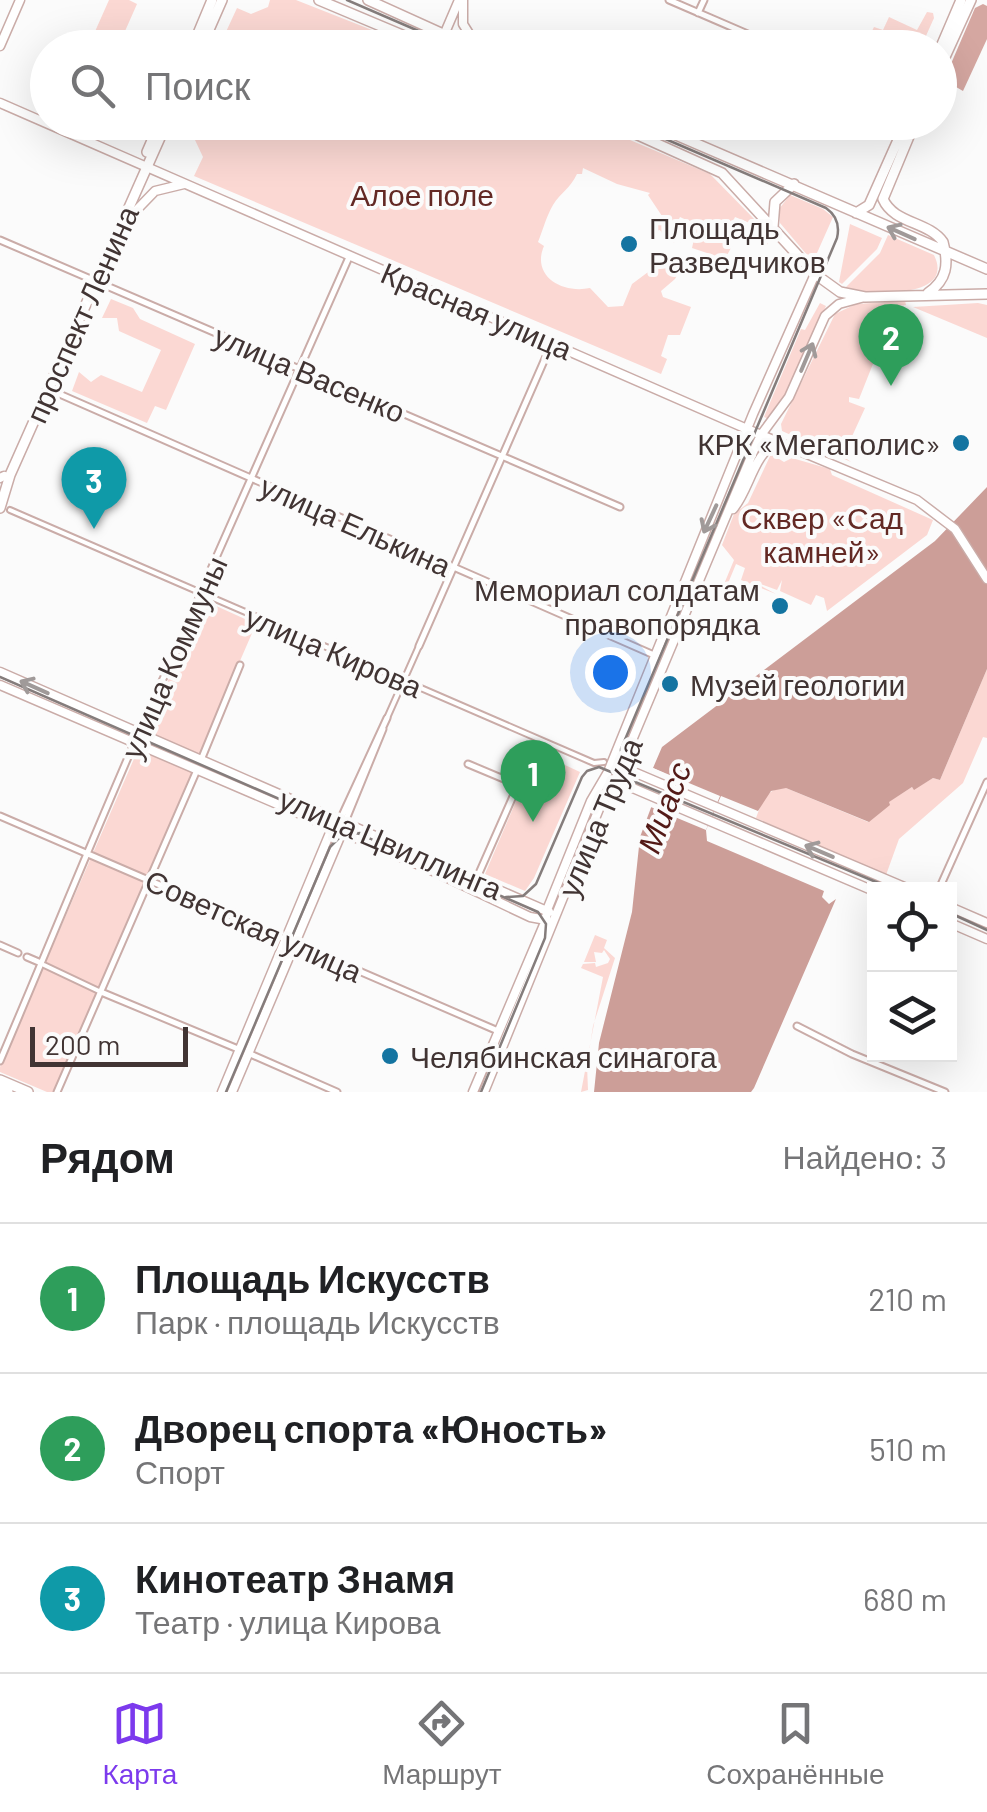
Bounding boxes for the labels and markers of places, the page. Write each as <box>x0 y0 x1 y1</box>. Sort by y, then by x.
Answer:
place label: Площадь Разведчиков <box>649 209 826 279</box>
marker: Площадь Разведчиков <box>618 233 640 255</box>
pin: 2 <box>858 304 924 386</box>
place label: КРК «Мегаполис» <box>697 425 941 461</box>
marker: КРК «Мегаполис» <box>950 432 972 454</box>
pin: 3 <box>62 446 126 529</box>
place label: Мемориал солдатам правопорядка <box>474 571 760 641</box>
marker: Мемориал солдатам правопорядка <box>769 595 791 617</box>
place label: Музей геологии <box>690 666 905 702</box>
marker: Музей геологии <box>659 673 681 695</box>
pin: 1 <box>500 740 566 822</box>
place label: Челябинская синагога <box>410 1038 717 1074</box>
marker: Челябинская синагога <box>379 1045 401 1067</box>

